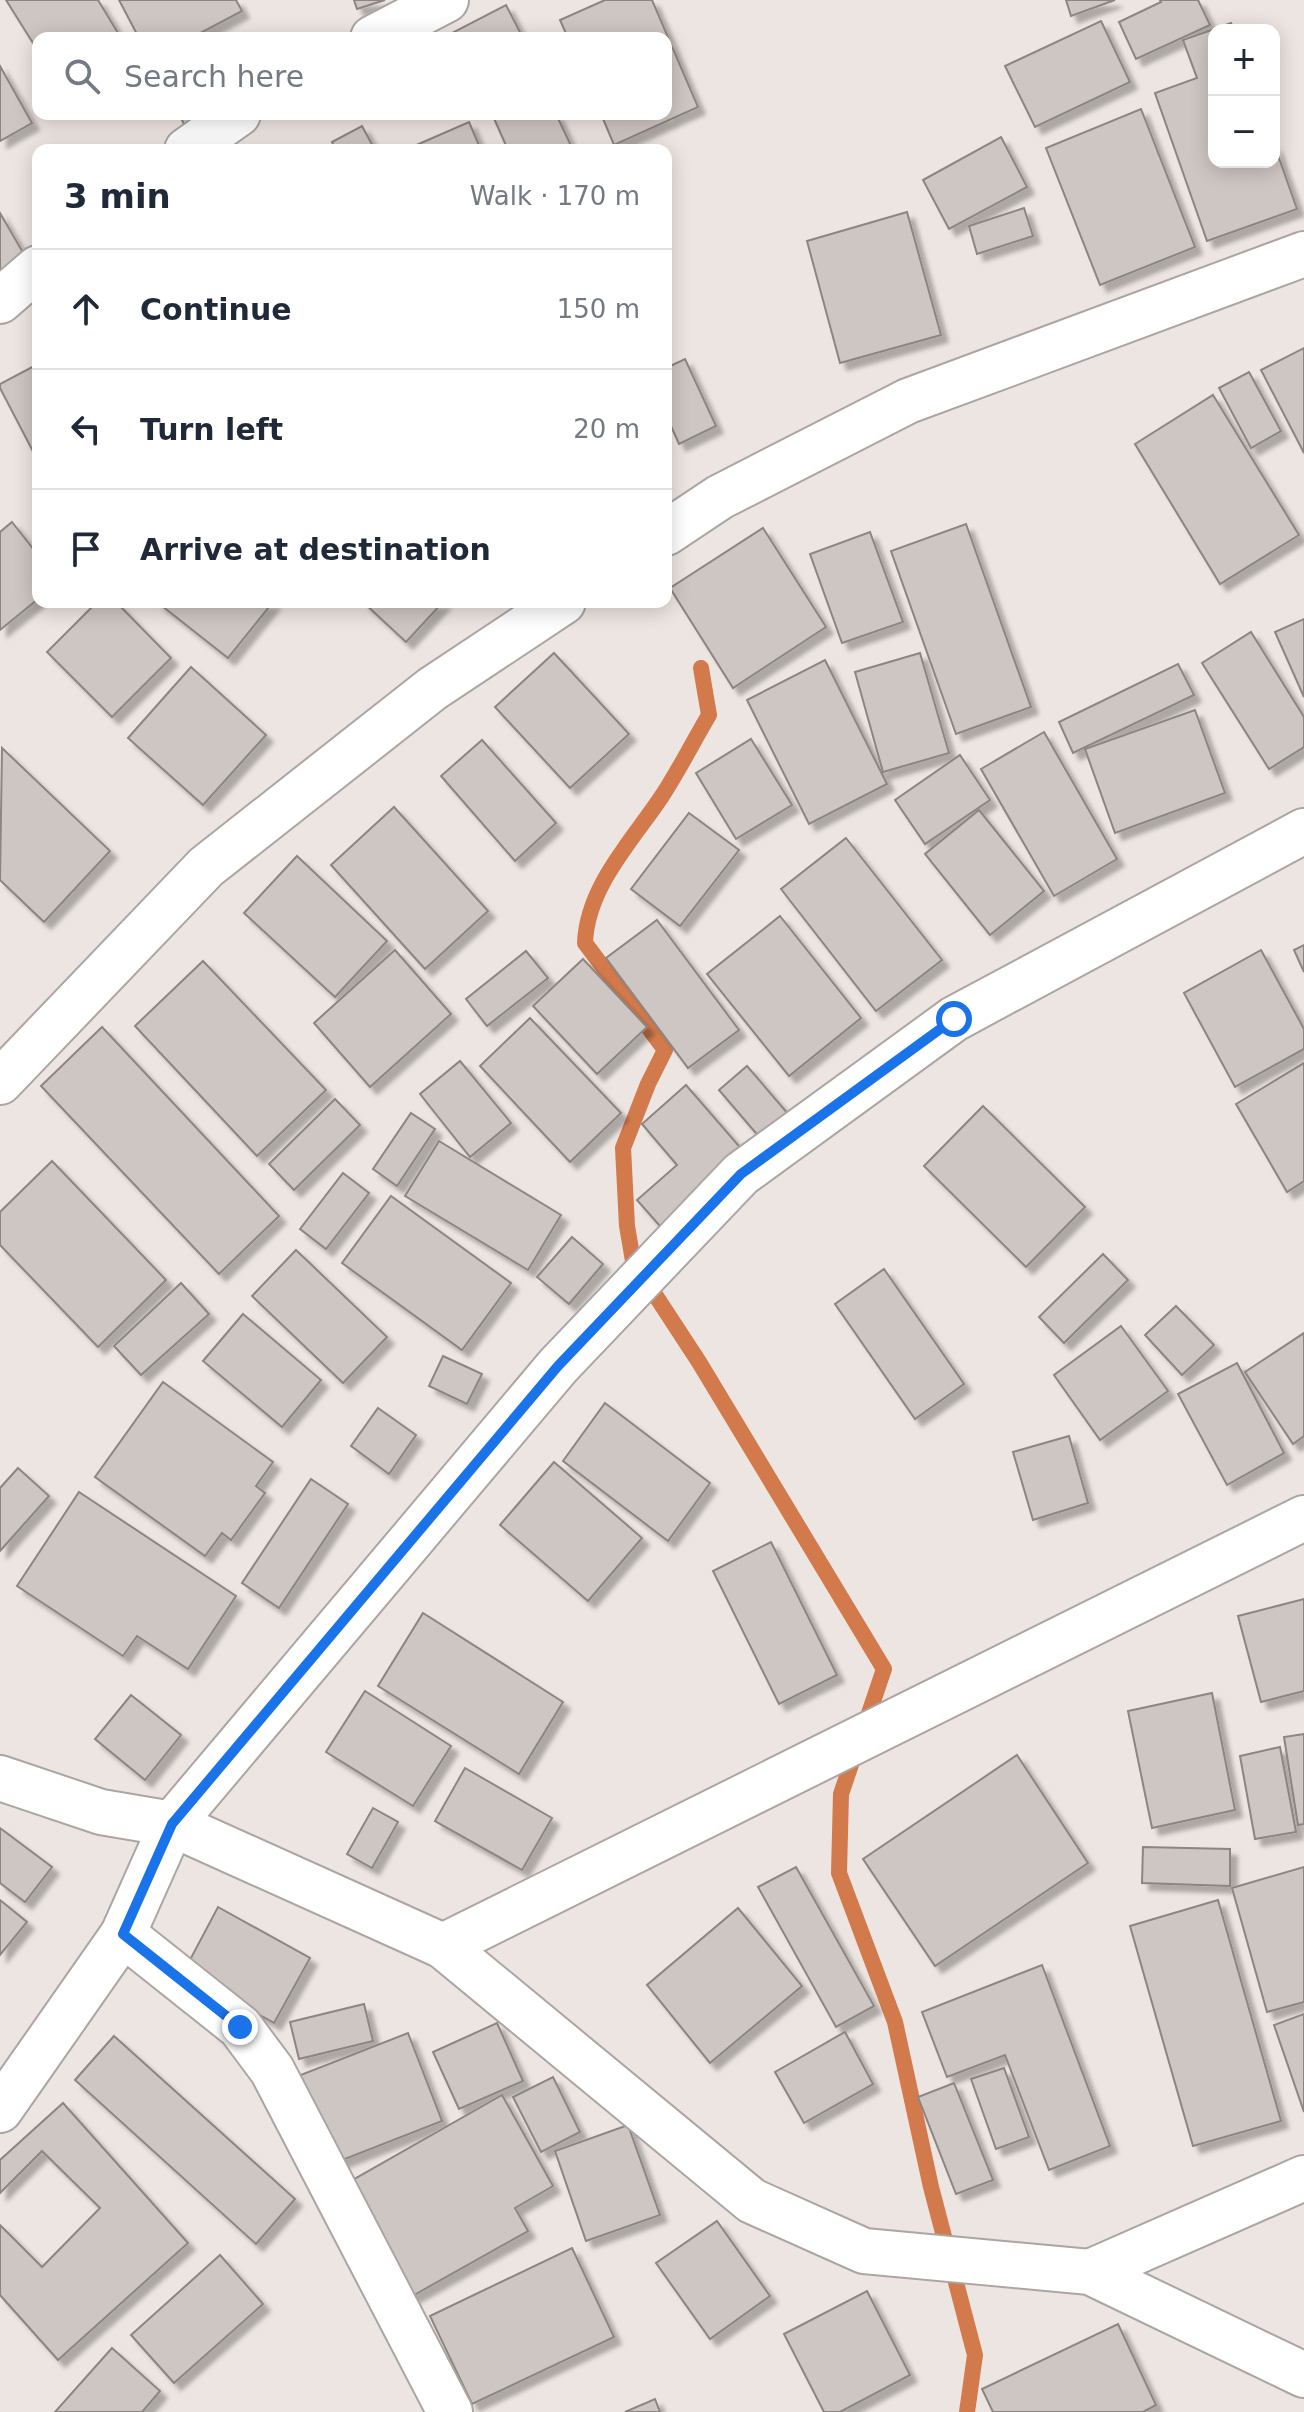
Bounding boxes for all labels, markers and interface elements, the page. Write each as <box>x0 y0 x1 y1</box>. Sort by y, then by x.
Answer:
map controls <box>1208 24 1280 168</box>
button: + <box>1208 24 1280 96</box>
search box <box>32 32 672 120</box>
icon: search <box>60 54 104 98</box>
text: Search here <box>124 59 304 94</box>
button: − <box>1208 96 1280 168</box>
text: 3 min <box>64 176 171 216</box>
text: Walk · 170 m <box>470 181 640 211</box>
icon: ahead <box>64 287 108 331</box>
text: Continue <box>140 292 292 327</box>
text: 150 m <box>557 294 640 324</box>
icon: left <box>64 407 108 451</box>
text: Turn left <box>140 412 283 447</box>
text: 20 m <box>573 414 640 444</box>
icon: arrive <box>64 527 108 571</box>
text: Arrive at destination <box>140 532 491 567</box>
route start <box>936 1001 972 1037</box>
route end <box>222 2009 258 2045</box>

